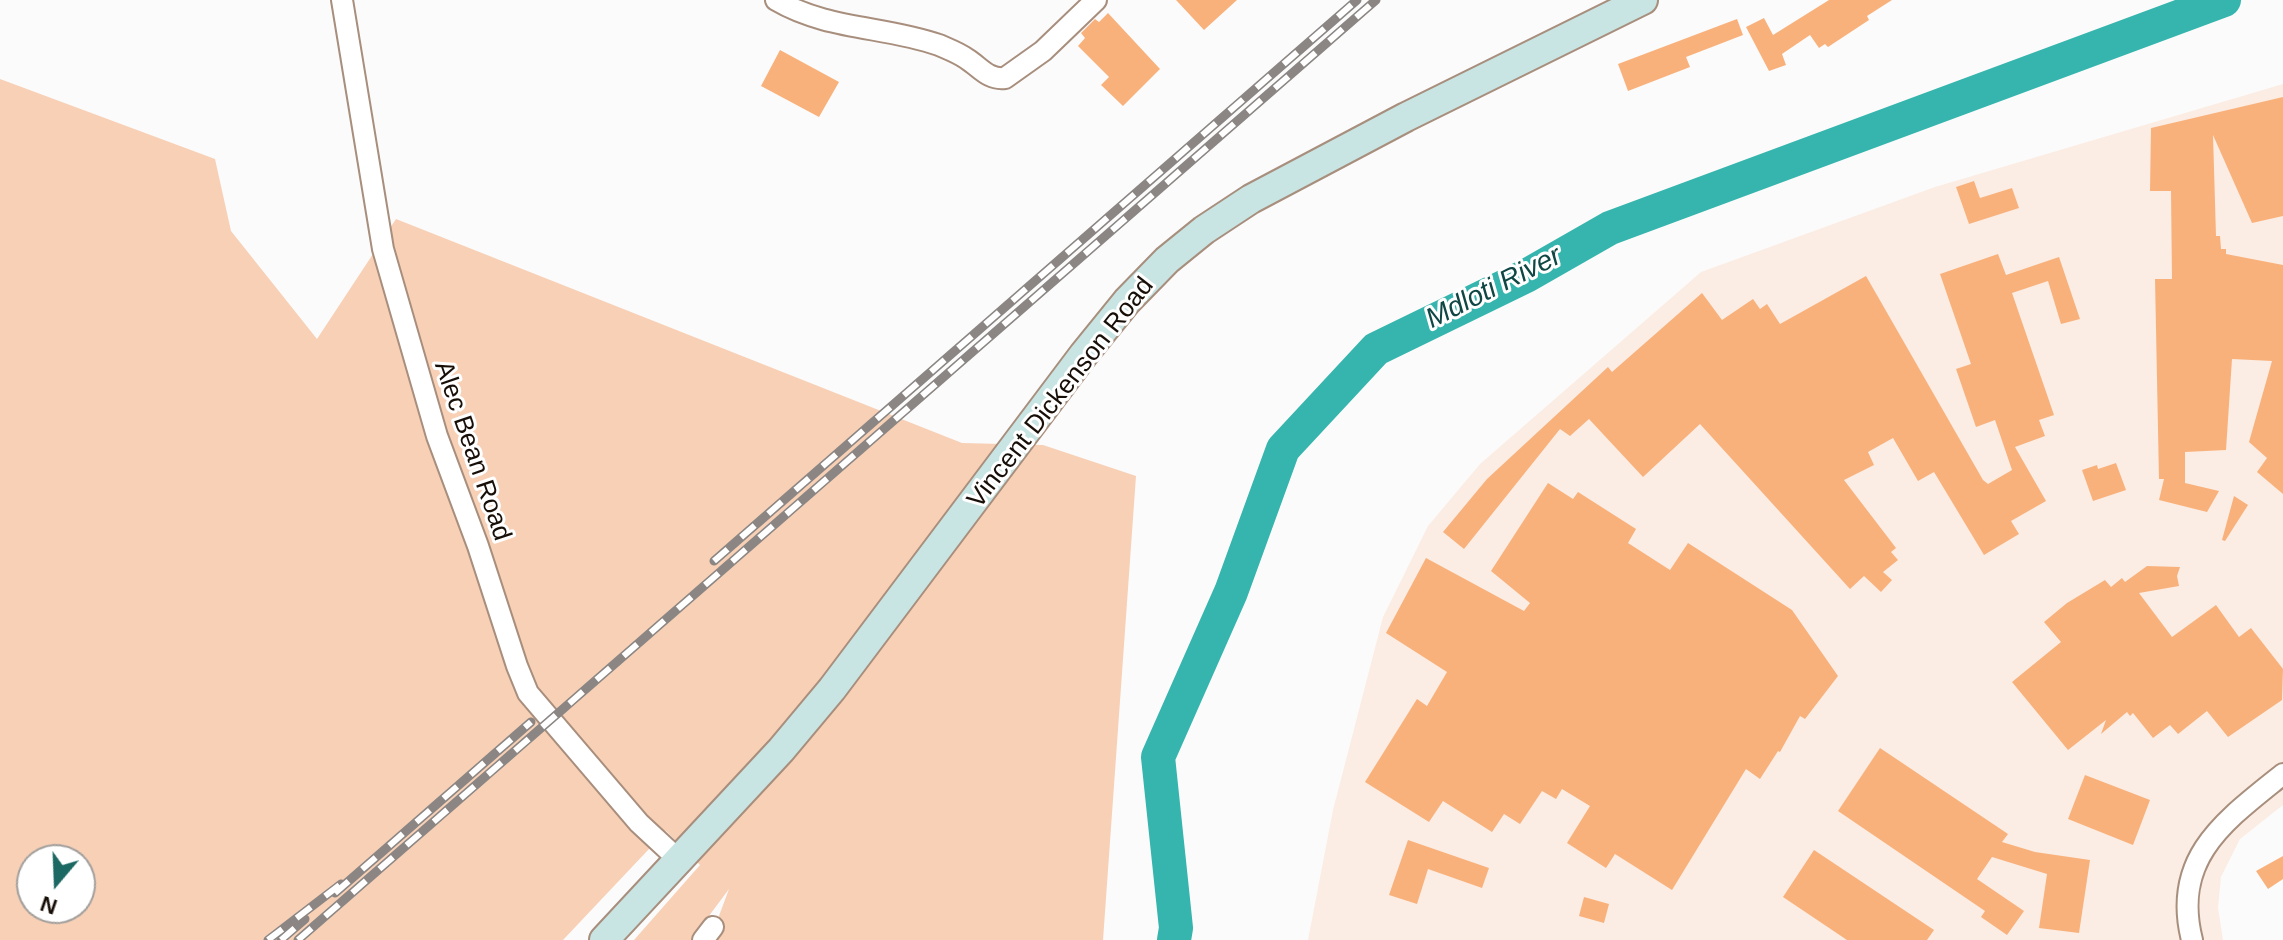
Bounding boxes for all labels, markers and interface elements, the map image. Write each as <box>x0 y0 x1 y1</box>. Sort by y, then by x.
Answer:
water label: Mdloti River <box>1421 239 1567 337</box>
street label: Vincent Dickenson Road <box>961 271 1161 515</box>
street label: Alec Bean Road <box>427 357 517 545</box>
north arrow <box>16 844 96 924</box>
text: N <box>37 891 60 920</box>

